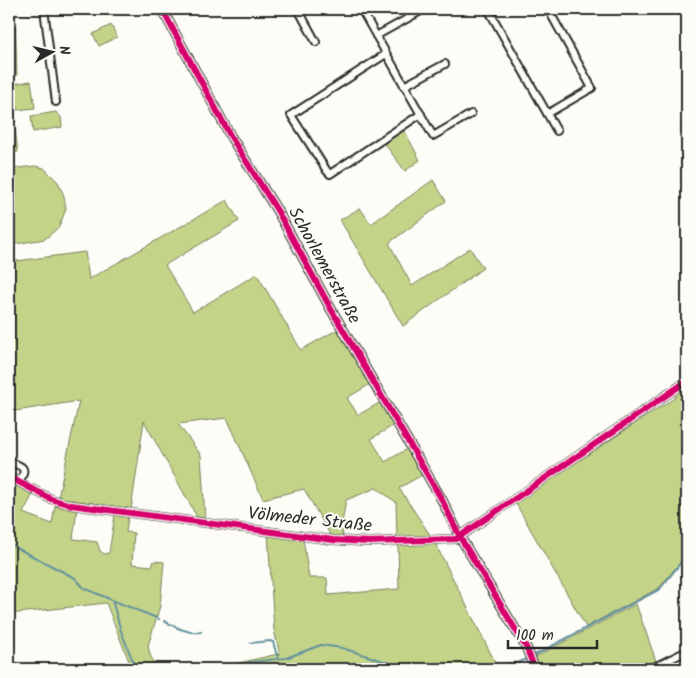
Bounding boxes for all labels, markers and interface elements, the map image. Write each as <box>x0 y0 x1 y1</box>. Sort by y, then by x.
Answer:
north arrow <box>28 28 78 78</box>
text: N <box>52 44 75 56</box>
street label: Schorlemerstraße <box>280 202 368 330</box>
street label: Völmeder Straße <box>246 500 373 541</box>
scale bar <box>508 618 597 650</box>
text: 100 m <box>516 624 554 648</box>

